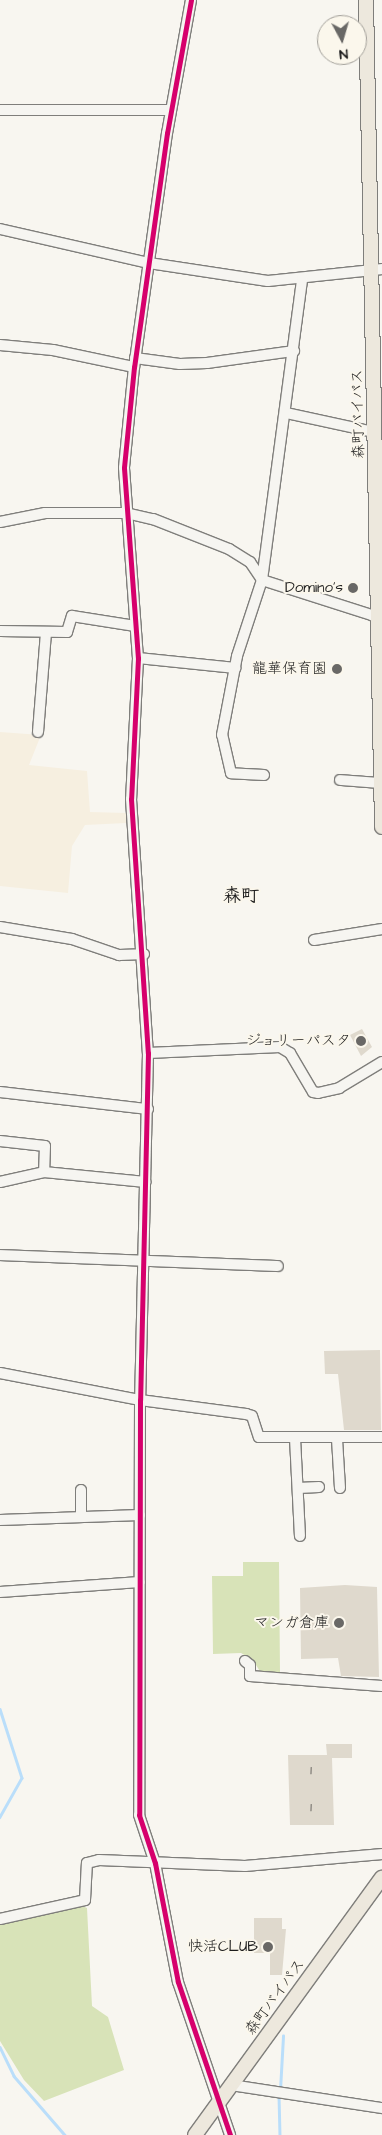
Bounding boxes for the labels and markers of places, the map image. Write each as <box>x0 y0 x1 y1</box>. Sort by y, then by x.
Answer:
place label: Domino's <box>285 579 343 597</box>
marker: Domino's <box>347 582 359 594</box>
place label: 龍華保育園 <box>252 660 327 678</box>
marker: 龍華保育園 <box>331 663 343 675</box>
place label: ジョリーパスタ <box>246 1032 351 1050</box>
marker: ジョリーパスタ <box>355 1035 367 1047</box>
place label: マンガ倉庫 <box>254 1614 329 1632</box>
marker: マンガ倉庫 <box>333 1617 345 1629</box>
place label: 快活CLUB <box>188 1938 258 1956</box>
marker: 快活CLUB <box>262 1941 274 1953</box>

